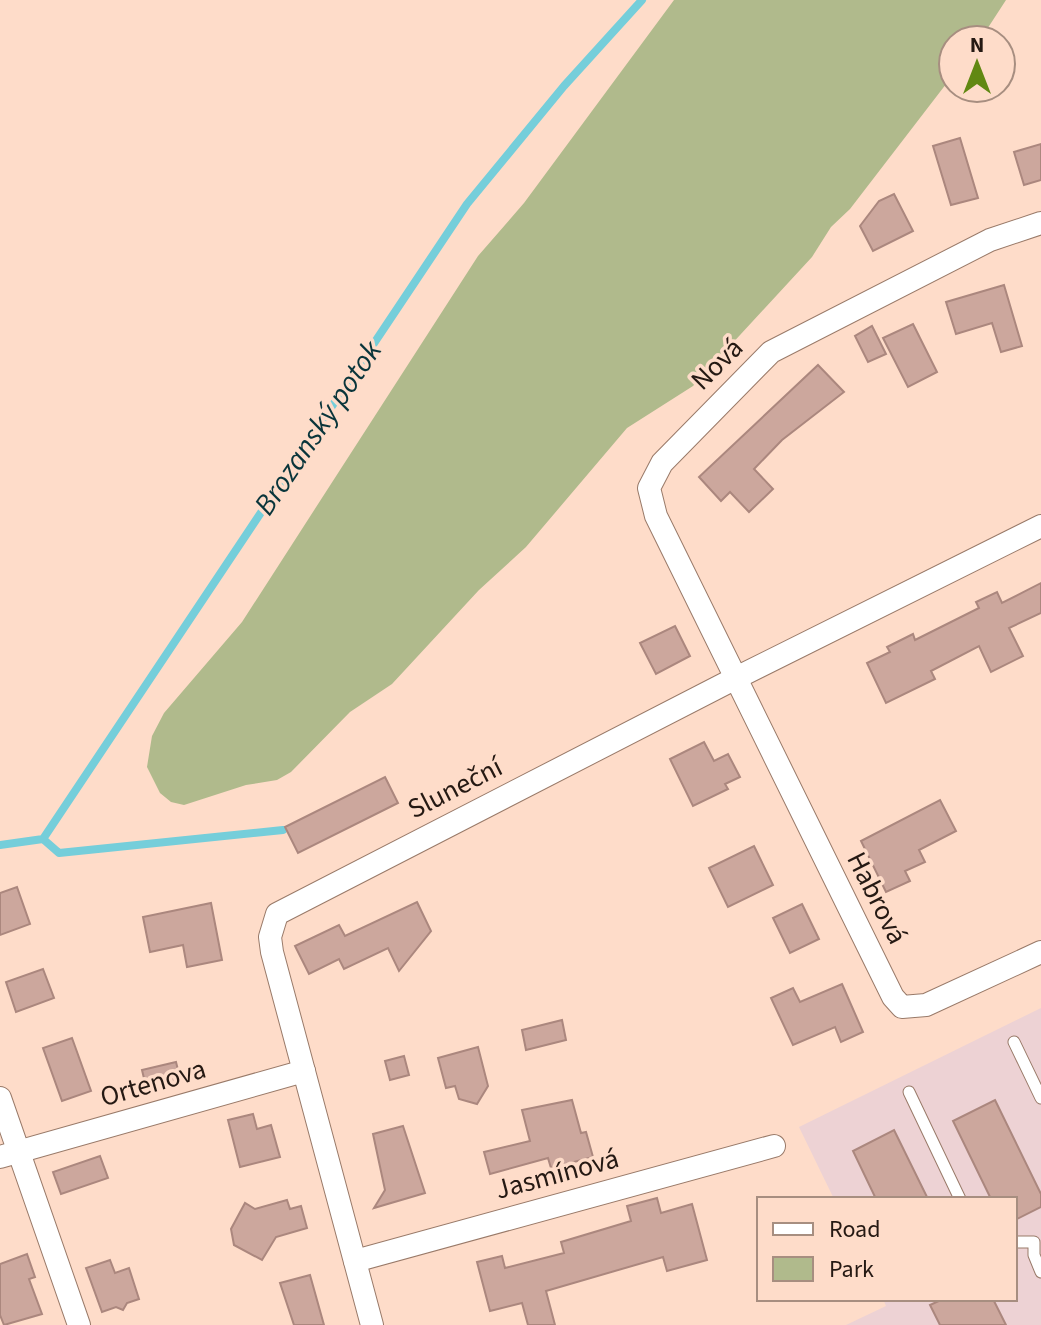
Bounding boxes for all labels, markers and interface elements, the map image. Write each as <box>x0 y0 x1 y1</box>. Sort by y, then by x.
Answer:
north arrow <box>937 24 1017 104</box>
text: N <box>970 29 984 61</box>
street label: Nová <box>682 329 752 399</box>
water label: Brozanský potok <box>244 332 393 524</box>
street label: Sluneční <box>401 747 510 829</box>
street label: Habrová <box>837 845 917 951</box>
street label: Ortenova <box>95 1049 211 1117</box>
street label: Jasmínová <box>491 1138 623 1210</box>
legend <box>757 1197 1017 1301</box>
text: Road <box>829 1212 881 1247</box>
text: Park <box>829 1252 874 1287</box>

